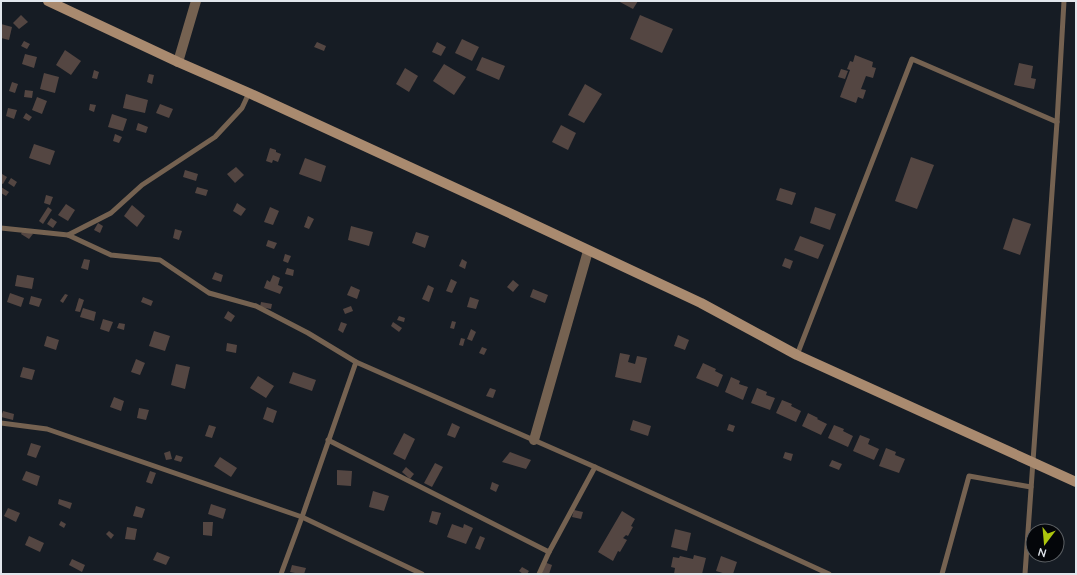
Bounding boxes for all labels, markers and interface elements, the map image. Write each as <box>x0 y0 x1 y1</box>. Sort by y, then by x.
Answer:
north arrow <box>1025 523 1065 563</box>
text: N <box>1036 545 1048 560</box>

